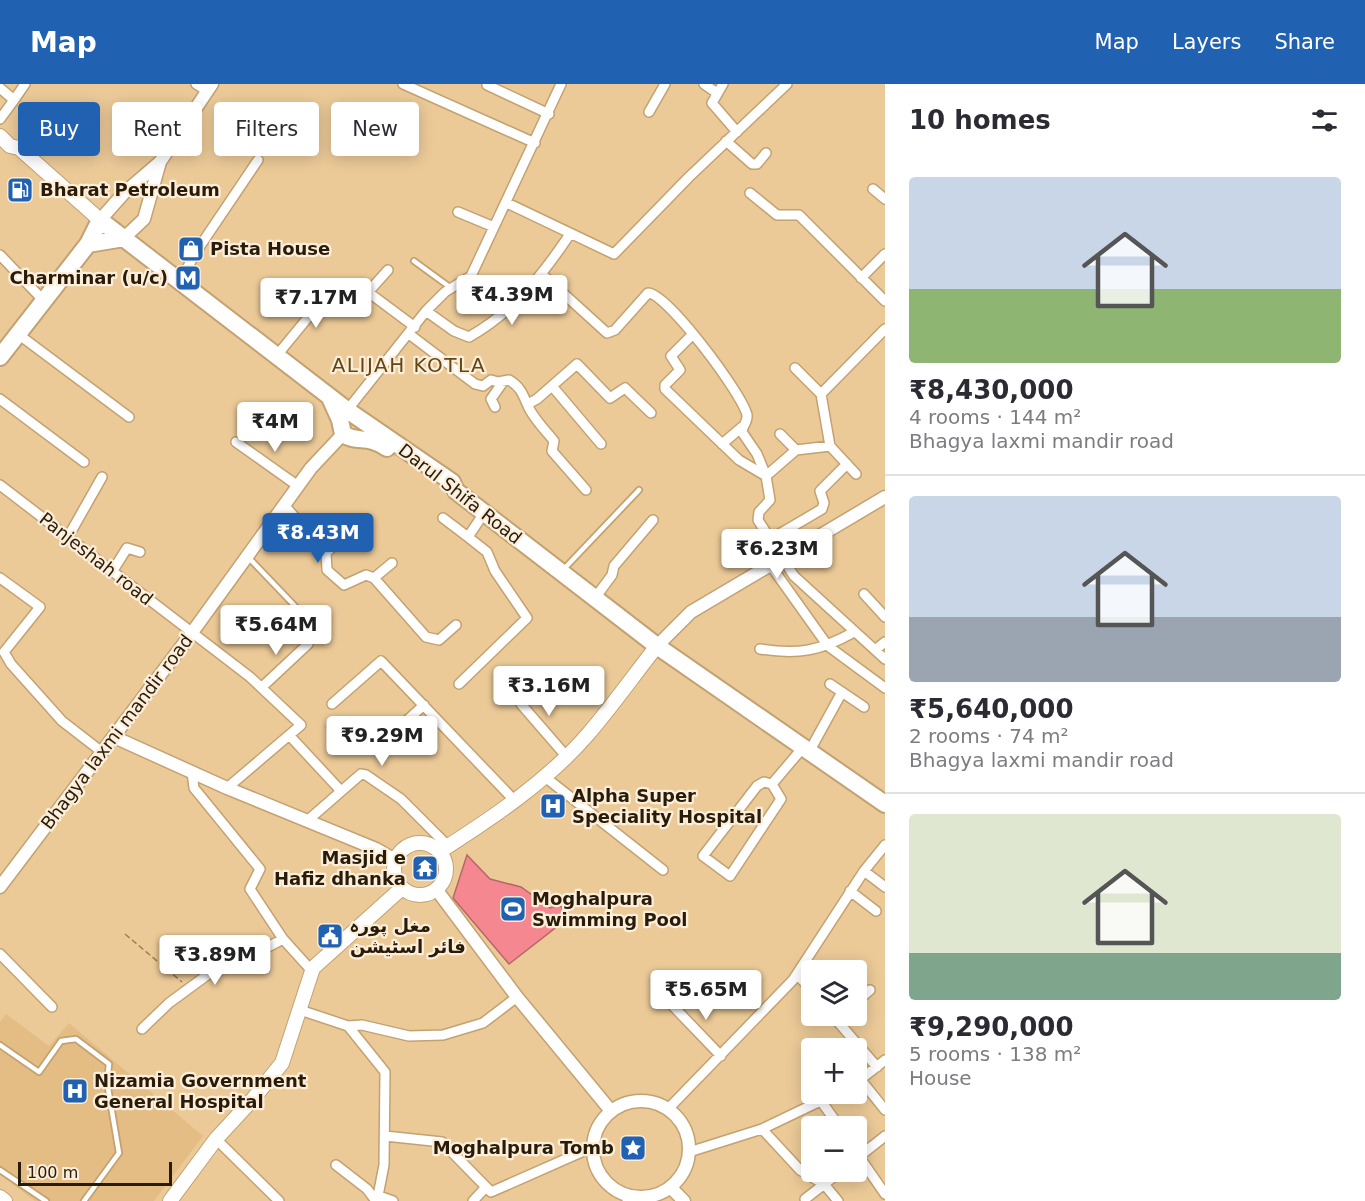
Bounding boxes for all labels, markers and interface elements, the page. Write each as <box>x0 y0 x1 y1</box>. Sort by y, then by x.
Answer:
text: Map <box>30 26 97 59</box>
text: Map <box>1095 30 1139 54</box>
text: Layers <box>1172 30 1241 54</box>
text: Share <box>1274 30 1335 54</box>
chip: Buy <box>18 102 100 156</box>
chip: Rent <box>112 102 202 156</box>
chip: Filters <box>214 102 319 156</box>
chip: New <box>331 102 419 156</box>
icon: filters <box>1308 104 1341 137</box>
text: 10 homes <box>909 105 1051 135</box>
fuel station icon: Bharat Petroleum <box>5 175 35 205</box>
place label: Bharat Petroleum <box>40 179 220 200</box>
icon: home <box>1071 216 1179 324</box>
shop icon: Pista House <box>176 234 206 264</box>
place label: Pista House <box>210 238 330 259</box>
metro station icon: Charminar (u/c) <box>173 263 203 293</box>
place label: Charminar (u/c) <box>9 267 168 288</box>
pin: ₹4.39M <box>463 275 561 326</box>
pin: ₹7.17M <box>267 278 365 329</box>
text: ₹4.39M <box>470 282 554 306</box>
text: ₹7.17M <box>274 285 358 309</box>
district label: ALIJAH KOTLA <box>332 353 486 377</box>
text: ₹8,430,000 <box>909 375 1073 405</box>
pin: ₹4M <box>246 402 304 453</box>
text: 4 rooms · 144 m² <box>909 405 1081 429</box>
text: ₹4M <box>251 409 299 433</box>
text: Bhagya laxmi mandir road <box>909 429 1174 453</box>
street label: Darul Shifa Road <box>395 439 526 548</box>
street label: Panjeshah road <box>35 508 157 609</box>
pin: ₹8.43M <box>269 513 367 564</box>
text: ₹8.43M <box>276 520 360 544</box>
pin: ₹6.23M <box>728 529 826 580</box>
icon: home <box>1071 535 1179 643</box>
text: ₹6.23M <box>735 536 819 560</box>
pin: ₹5.64M <box>227 605 325 656</box>
text: ₹5.64M <box>234 612 318 636</box>
street label: Bhagya laxmi mandir road <box>36 630 197 833</box>
pin: ₹3.16M <box>500 666 598 717</box>
text: ₹3.16M <box>507 673 591 697</box>
text: ₹5,640,000 <box>909 694 1073 724</box>
pin: ₹9.29M <box>333 716 431 767</box>
text: ₹9.29M <box>340 723 424 747</box>
text: 2 rooms · 74 m² <box>909 724 1069 748</box>
text: Bhagya laxmi mandir road <box>909 748 1174 772</box>
place label: Alpha Super Speciality Hospital <box>572 785 762 827</box>
hospital icon: Alpha Super Speciality Hospital <box>538 791 568 821</box>
place label: Masjid e Hafiz dhanka <box>274 847 406 889</box>
temple icon: Masjid e Hafiz dhanka <box>410 853 440 883</box>
icon: home <box>1071 853 1179 961</box>
place label: Moghalpura Swimming Pool <box>532 888 688 930</box>
sports icon: Moghalpura Swimming Pool <box>498 894 528 924</box>
place label: مغل پورہ فائر اسٹیشن <box>350 915 466 958</box>
public building icon: مغل پورہ فائر اسٹیشن <box>315 921 345 951</box>
pin: ₹3.89M <box>166 935 264 986</box>
text: ₹3.89M <box>173 942 257 966</box>
map controls <box>801 960 867 1182</box>
button: layers <box>801 960 867 1026</box>
pin: ₹5.65M <box>657 970 755 1021</box>
text: ₹5.65M <box>664 977 748 1001</box>
text: ₹9,290,000 <box>909 1012 1073 1042</box>
button: + <box>801 1038 867 1104</box>
text: 5 rooms · 138 m² <box>909 1042 1081 1066</box>
text: House <box>909 1066 972 1090</box>
place label: Nizamia Government General Hospital <box>94 1070 307 1112</box>
hospital icon: Nizamia Government General Hospital <box>60 1076 90 1106</box>
button: − <box>801 1116 867 1182</box>
place icon: Moghalpura Tomb <box>618 1133 648 1163</box>
place label: Moghalpura Tomb <box>433 1137 614 1158</box>
scale bar <box>18 1159 172 1186</box>
text: 100 m <box>27 1163 78 1182</box>

